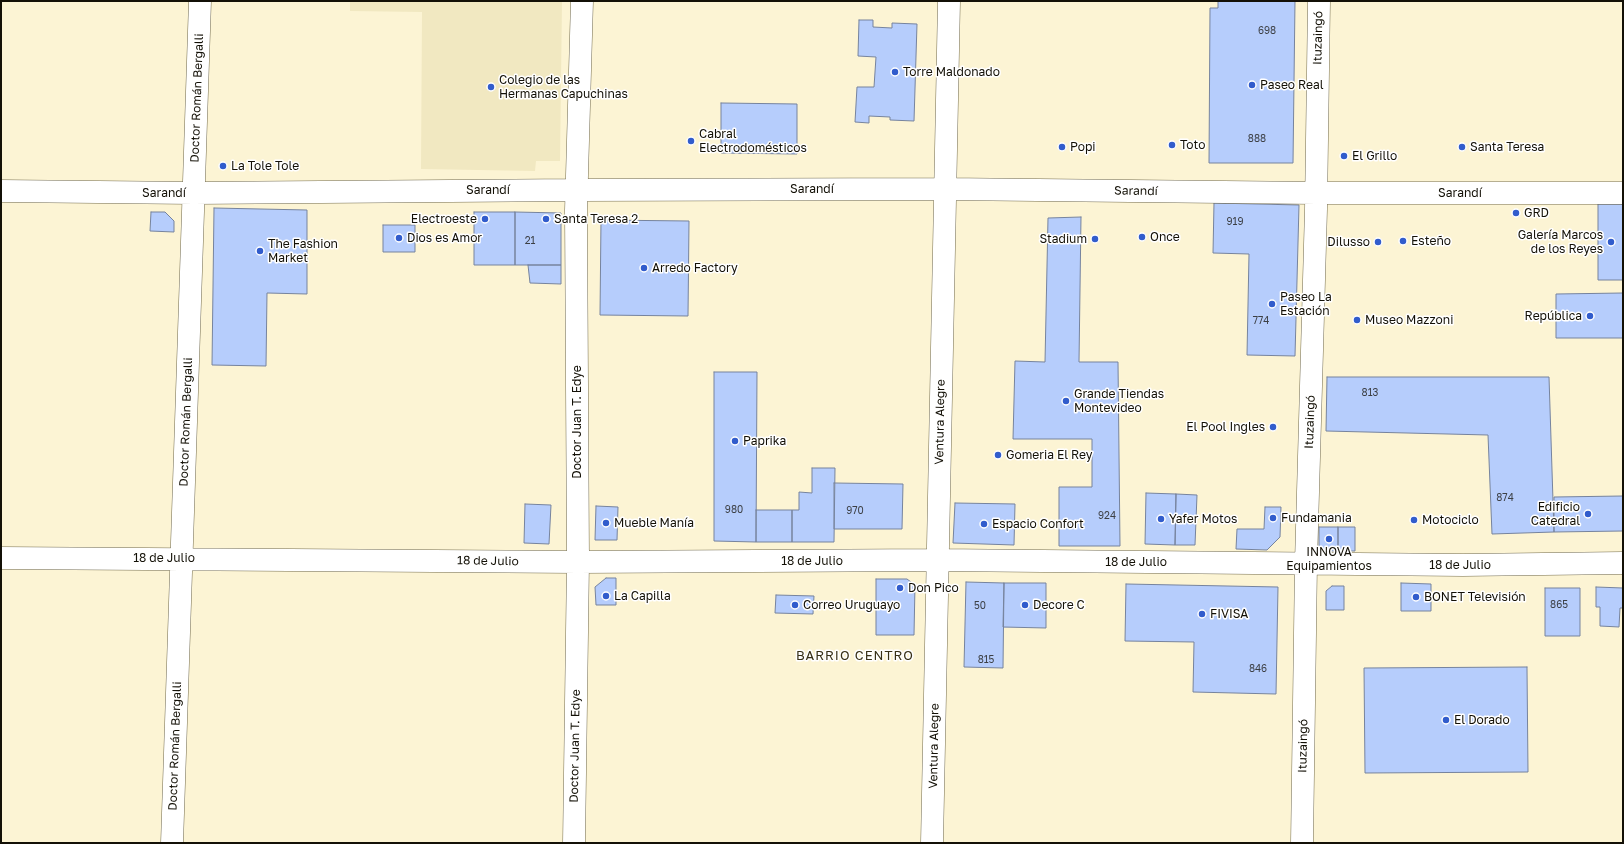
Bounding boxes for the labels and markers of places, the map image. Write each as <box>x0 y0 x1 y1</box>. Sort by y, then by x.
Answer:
place label: Torre Maldonado <box>903 65 1000 79</box>
marker: Torre Maldonado <box>890 67 900 77</box>
place label: Colegio de las Hermanas Capuchinas <box>499 73 628 101</box>
place label: Paseo Real <box>1260 78 1324 92</box>
marker: Paseo Real <box>1247 80 1257 90</box>
marker: Colegio de las Hermanas Capuchinas <box>486 82 496 92</box>
place label: Cabral Electrodomésticos <box>699 127 807 155</box>
marker: Cabral Electrodomésticos <box>686 136 696 146</box>
place label: Toto <box>1180 138 1206 152</box>
place label: Popi <box>1070 140 1096 154</box>
marker: Toto <box>1167 140 1177 150</box>
place label: Santa Teresa <box>1470 140 1544 154</box>
marker: Popi <box>1057 142 1067 152</box>
marker: Santa Teresa <box>1457 142 1467 152</box>
place label: El Grillo <box>1352 149 1397 163</box>
marker: El Grillo <box>1339 151 1349 161</box>
place label: La Tole Tole <box>231 159 299 173</box>
marker: La Tole Tole <box>218 161 228 171</box>
place label: GRD <box>1524 206 1549 220</box>
marker: GRD <box>1511 208 1521 218</box>
place label: Electroeste <box>411 212 477 226</box>
place label: Santa Teresa 2 <box>554 212 638 226</box>
marker: Electroeste <box>480 214 490 224</box>
marker: Santa Teresa 2 <box>541 214 551 224</box>
place label: Galería Marcos de los Reyes <box>1518 228 1603 256</box>
place label: Once <box>1150 230 1180 244</box>
place label: Dios es Amor <box>407 231 482 245</box>
place label: Stadium <box>1040 232 1087 246</box>
marker: Once <box>1137 232 1147 242</box>
marker: Dios es Amor <box>394 233 404 243</box>
marker: Stadium <box>1090 234 1100 244</box>
place label: Esteño <box>1411 234 1451 248</box>
place label: Dilusso <box>1327 235 1370 249</box>
marker: Esteño <box>1398 236 1408 246</box>
place label: The Fashion Market <box>268 237 338 265</box>
marker: Dilusso <box>1373 237 1383 247</box>
marker: Galería Marcos de los Reyes <box>1606 237 1616 247</box>
marker: The Fashion Market <box>255 246 265 256</box>
place label: Arredo Factory <box>652 261 738 275</box>
marker: Arredo Factory <box>639 263 649 273</box>
place label: Paseo La Estación <box>1280 290 1332 318</box>
marker: Paseo La Estación <box>1267 299 1277 309</box>
place label: República <box>1525 309 1582 323</box>
marker: República <box>1585 311 1595 321</box>
place label: Museo Mazzoni <box>1365 313 1453 327</box>
marker: Museo Mazzoni <box>1352 315 1362 325</box>
place label: Grande Tiendas Montevideo <box>1074 387 1164 415</box>
marker: Grande Tiendas Montevideo <box>1061 396 1071 406</box>
place label: El Pool Ingles <box>1186 420 1265 434</box>
marker: El Pool Ingles <box>1268 422 1278 432</box>
place label: Paprika <box>743 434 786 448</box>
marker: Paprika <box>730 436 740 446</box>
place label: Gomeria El Rey <box>1006 448 1093 462</box>
marker: Gomeria El Rey <box>993 450 1003 460</box>
place label: Edificio Catedral <box>1531 500 1580 528</box>
marker: Edificio Catedral <box>1583 509 1593 519</box>
place label: Fundamania <box>1281 511 1352 525</box>
place label: Yafer Motos <box>1169 512 1237 526</box>
marker: Fundamania <box>1268 513 1278 523</box>
place label: Motociclo <box>1422 513 1479 527</box>
marker: Yafer Motos <box>1156 514 1166 524</box>
marker: Motociclo <box>1409 515 1419 525</box>
place label: Mueble Manía <box>614 516 694 530</box>
place label: Espacio Confort <box>992 517 1084 531</box>
marker: Mueble Manía <box>601 518 611 528</box>
marker: Espacio Confort <box>979 519 989 529</box>
marker: INNOVA Equipamientos <box>1324 534 1334 544</box>
place label: INNOVA Equipamientos <box>1286 545 1372 573</box>
place label: Don Pico <box>908 581 959 595</box>
marker: Don Pico <box>895 583 905 593</box>
place label: La Capilla <box>614 589 671 603</box>
place label: BONET Televisión <box>1424 590 1526 604</box>
marker: La Capilla <box>601 591 611 601</box>
marker: BONET Televisión <box>1411 592 1421 602</box>
place label: Correo Uruguayo <box>803 598 900 612</box>
place label: Decore C <box>1033 598 1085 612</box>
marker: Correo Uruguayo <box>790 600 800 610</box>
marker: Decore C <box>1020 600 1030 610</box>
place label: FIVISA <box>1210 607 1248 621</box>
marker: FIVISA <box>1197 609 1207 619</box>
place label: El Dorado <box>1454 713 1510 727</box>
marker: El Dorado <box>1441 715 1451 725</box>

